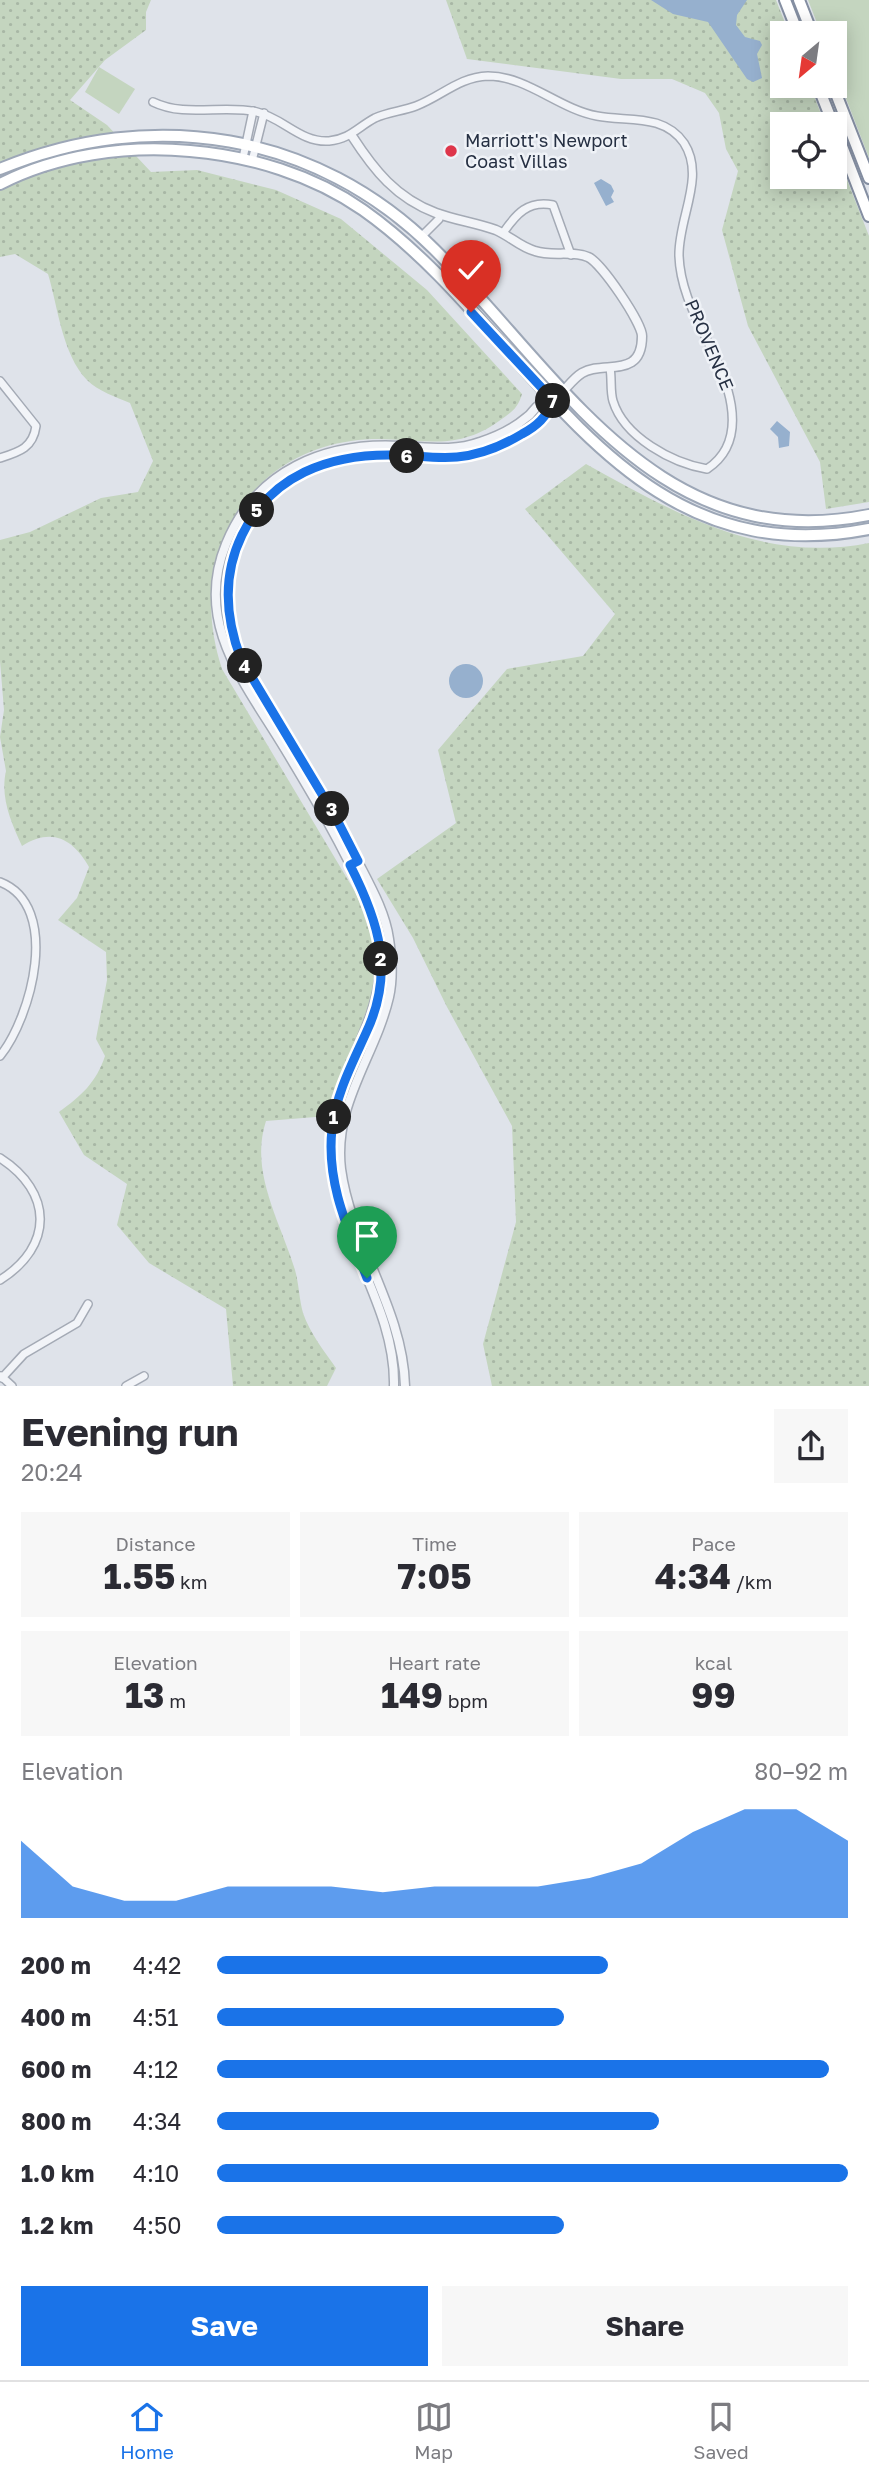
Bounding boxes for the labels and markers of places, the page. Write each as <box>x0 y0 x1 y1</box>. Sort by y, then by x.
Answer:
place label: Marriott's Newport Coast Villas <box>465 129 628 172</box>
marker: Marriott's Newport Coast Villas <box>443 143 459 159</box>
pin <box>441 240 501 312</box>
pin: 7 <box>536 384 570 418</box>
pin: 6 <box>390 438 424 474</box>
pin: 5 <box>240 492 274 528</box>
pin: 4 <box>228 648 262 684</box>
pin: 3 <box>314 792 350 826</box>
pin: 2 <box>364 942 398 976</box>
pin: 1 <box>316 1100 352 1134</box>
pin <box>337 1206 397 1278</box>

